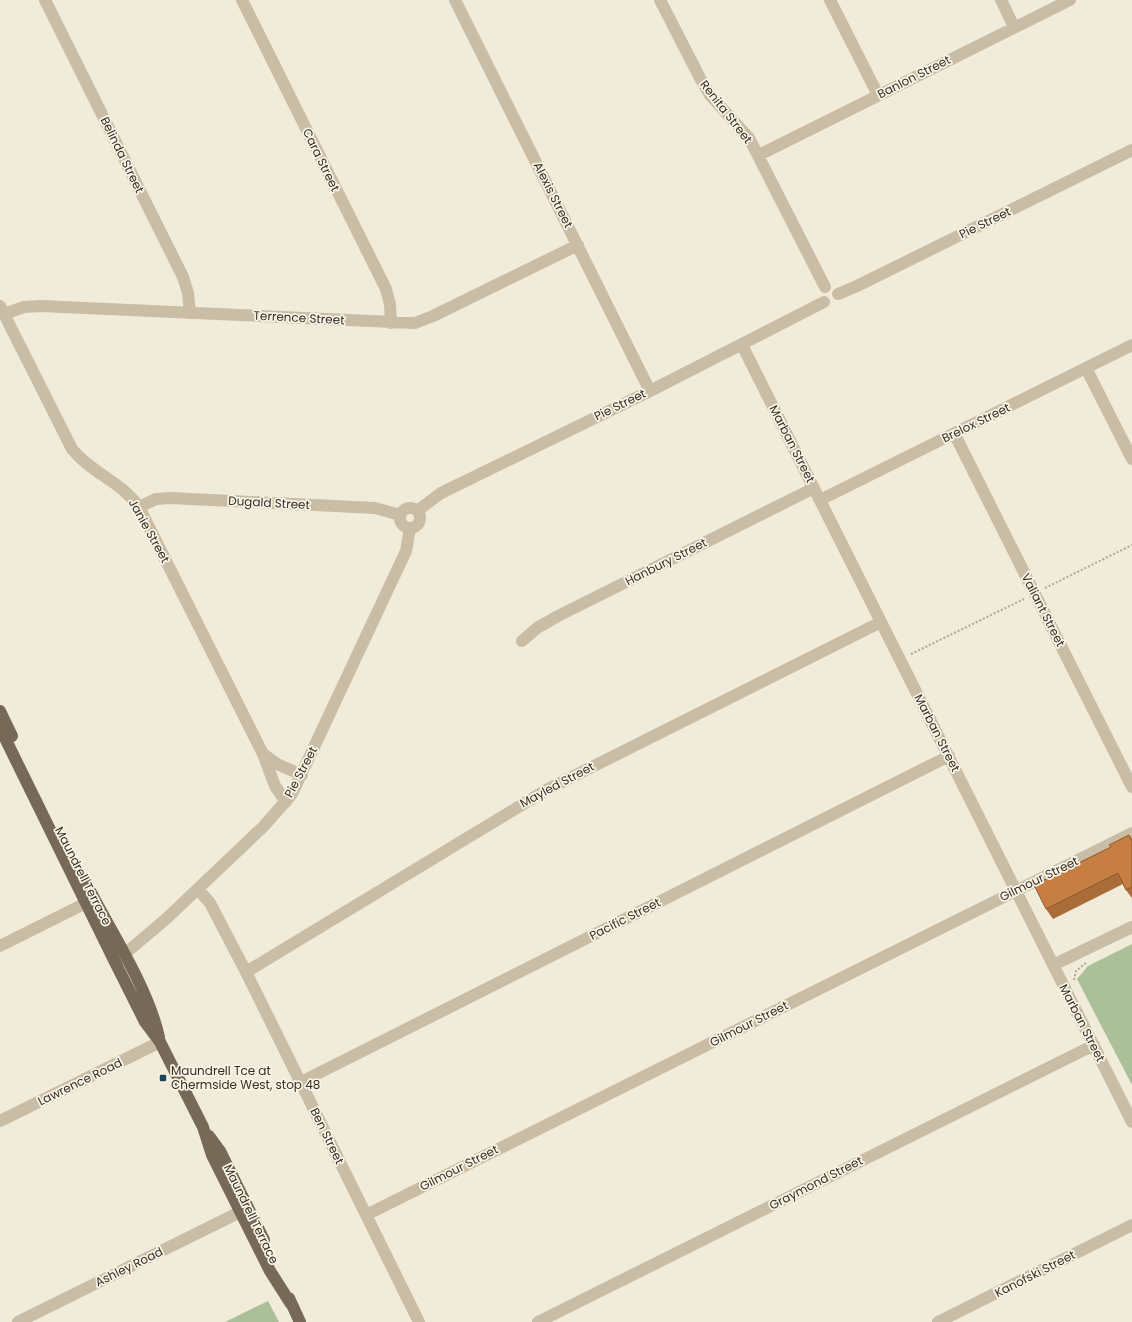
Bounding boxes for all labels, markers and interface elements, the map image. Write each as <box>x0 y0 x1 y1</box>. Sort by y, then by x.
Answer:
street label: Banlon Street <box>874 51 953 102</box>
street label: Renita Street <box>696 76 757 147</box>
street label: Belinda Street <box>97 114 148 196</box>
street label: Cara Street <box>299 125 344 194</box>
street label: Alexis Street <box>530 159 577 231</box>
street label: Pie Street <box>956 203 1014 242</box>
street label: Terrence Street <box>253 307 345 328</box>
street label: Pie Street <box>591 385 649 424</box>
street label: Brelox Street <box>939 399 1013 446</box>
street label: Marban Street <box>766 402 819 486</box>
street label: Dugald Street <box>228 492 310 513</box>
street label: Janie Street <box>125 496 174 566</box>
street label: Hanbury Street <box>622 534 709 589</box>
street label: Valiant Street <box>1018 570 1069 650</box>
street label: Marban Street <box>911 691 964 775</box>
street label: Pie Street <box>280 743 321 800</box>
street label: Mayled Street <box>517 758 597 811</box>
street label: Maundrell Terrace <box>51 824 116 928</box>
street label: Gilmour Street <box>997 852 1081 905</box>
street label: Pacific Street <box>586 893 663 944</box>
street label: Marban Street <box>1056 981 1109 1065</box>
street label: Gilmour Street <box>707 997 791 1051</box>
street label: Lawrence Road <box>35 1054 125 1109</box>
place label: Maundrell Tce at Chermside West, stop 48 <box>171 1062 320 1093</box>
marker: Maundrell Tce at Chermside West, stop 48 <box>158 1073 168 1083</box>
street label: Ben Street <box>306 1105 348 1167</box>
street label: Gilmour Street <box>417 1141 501 1195</box>
street label: Graymond Street <box>766 1152 865 1213</box>
street label: Maundrell Terrace <box>220 1161 283 1266</box>
street label: Ashley Road <box>92 1243 166 1290</box>
street label: Kanofski Street <box>992 1246 1078 1301</box>

